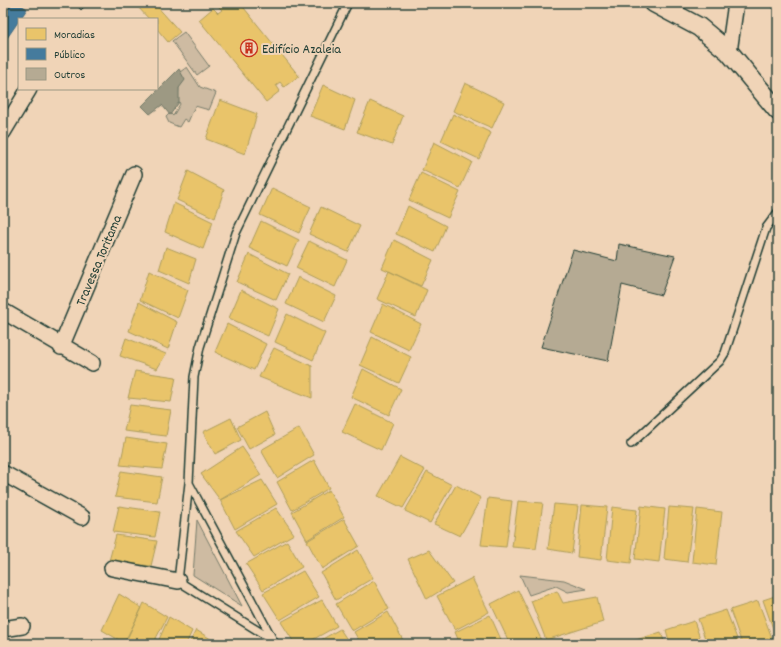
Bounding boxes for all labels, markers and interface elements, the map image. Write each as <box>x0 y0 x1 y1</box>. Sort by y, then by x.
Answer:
legend <box>18 18 158 90</box>
text: Moradias <box>54 27 95 44</box>
building icon: Edifício Azaleia <box>239 38 259 58</box>
place label: Edifício Azaleia <box>262 40 341 60</box>
text: Público <box>54 47 85 64</box>
text: Outros <box>54 67 85 84</box>
street label: Travessa Toritama <box>72 212 128 309</box>

